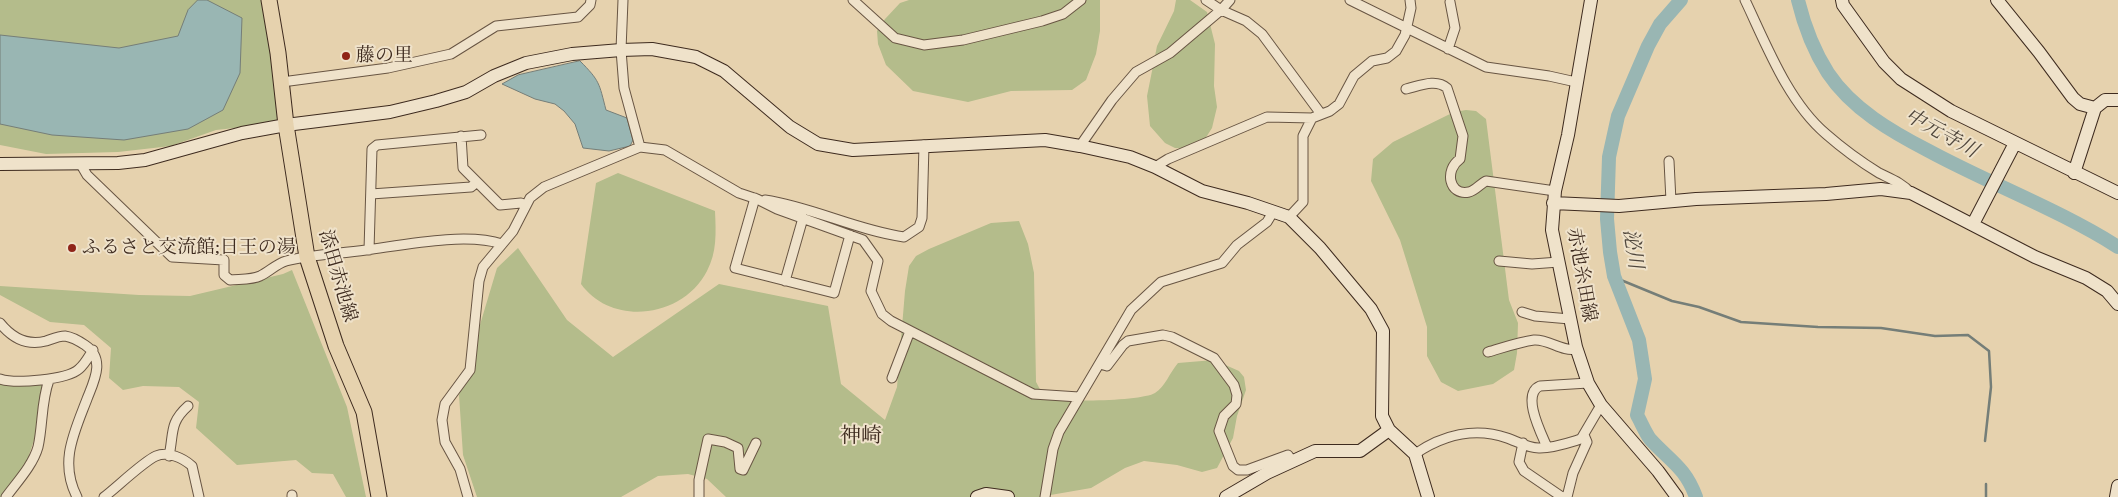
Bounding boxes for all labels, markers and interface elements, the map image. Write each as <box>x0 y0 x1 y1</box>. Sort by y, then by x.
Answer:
place label: 藤の里 <box>356 45 413 67</box>
marker: 藤の里 <box>340 50 352 62</box>
water label: 中元寺川 <box>1900 104 1982 164</box>
street label: 赤池糸田線 <box>1562 226 1600 324</box>
street label: 添田赤池線 <box>313 227 361 325</box>
water label: 泌川 <box>1617 227 1647 271</box>
place label: ふるさと交流館;日王の湯 <box>82 237 296 259</box>
marker: ふるさと交流館;日王の湯 <box>66 242 78 254</box>
district label: 神崎 <box>840 424 882 450</box>

